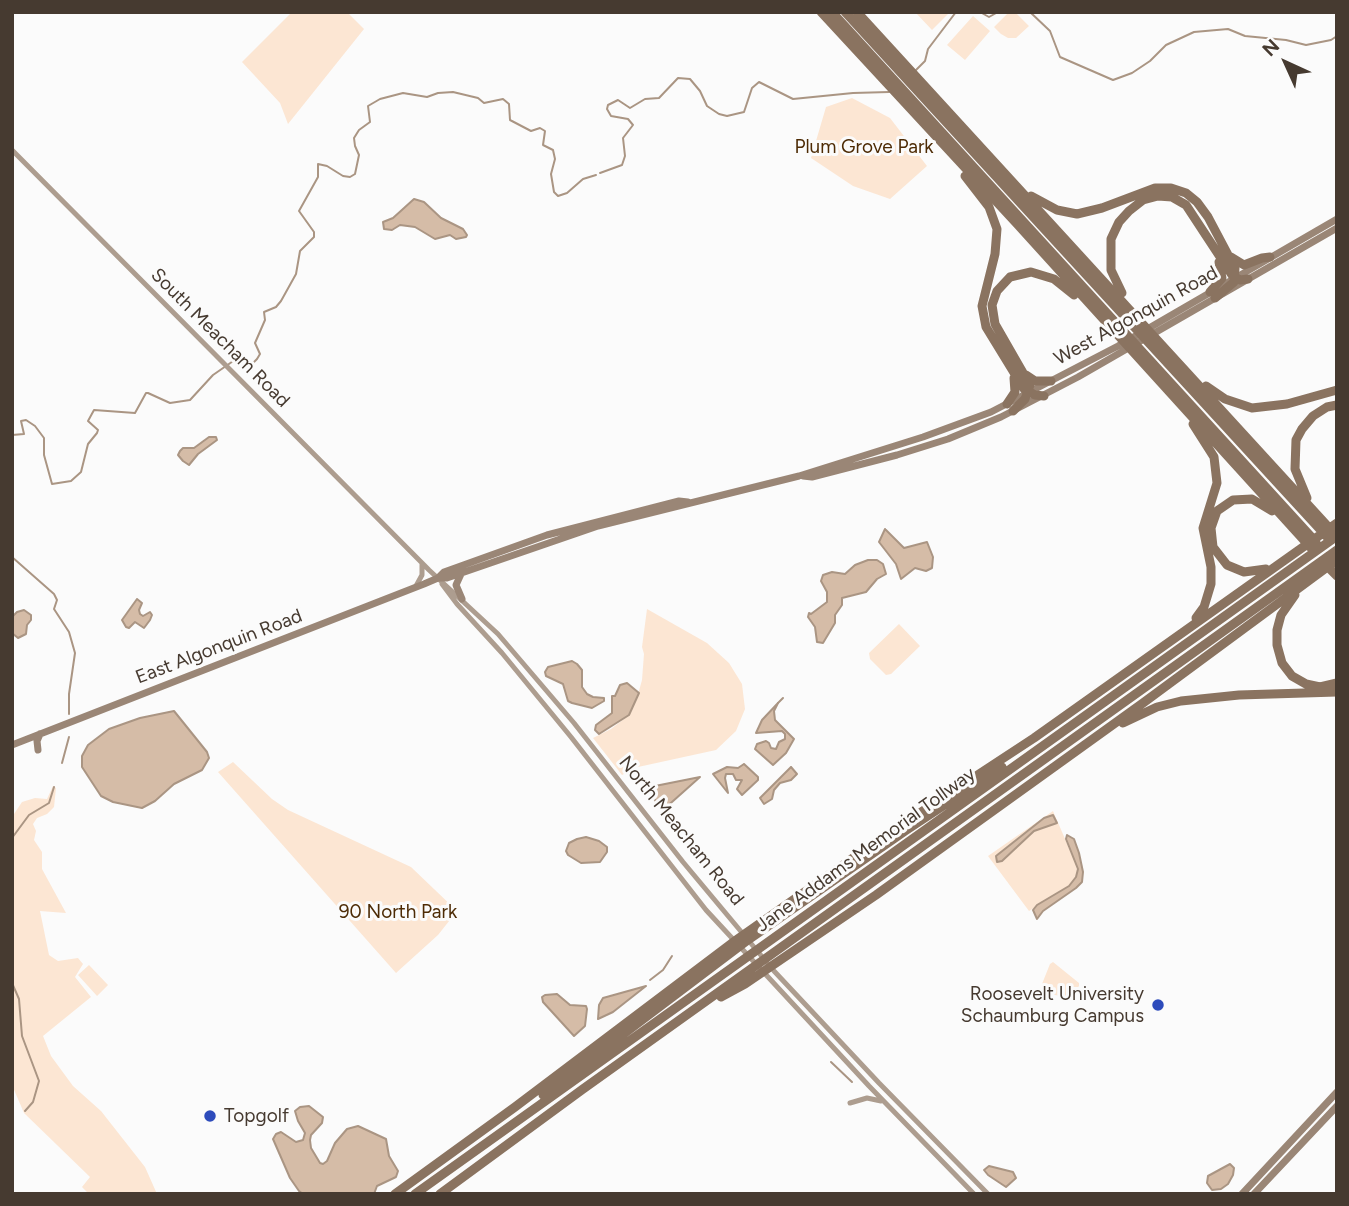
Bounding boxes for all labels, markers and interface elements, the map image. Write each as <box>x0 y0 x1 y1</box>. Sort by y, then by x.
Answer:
north arrow <box>1251 28 1321 98</box>
text: N <box>1257 34 1284 61</box>
park label: Plum Grove Park <box>794 136 934 158</box>
street label: West Algonquin Road <box>1050 262 1222 370</box>
street label: South Meacham Road <box>146 264 294 412</box>
street label: East Algonquin Road <box>133 605 305 689</box>
street label: North Meacham Road <box>614 752 748 910</box>
street label: Jane Addams Memorial Tollway <box>752 763 980 937</box>
park label: 90 North Park <box>339 901 457 923</box>
place label: Roosevelt University Schaumburg Campus <box>961 983 1144 1027</box>
marker: Roosevelt University Schaumburg Campus <box>1150 997 1166 1013</box>
place label: Topgolf <box>224 1105 289 1127</box>
marker: Topgolf <box>202 1108 218 1124</box>

